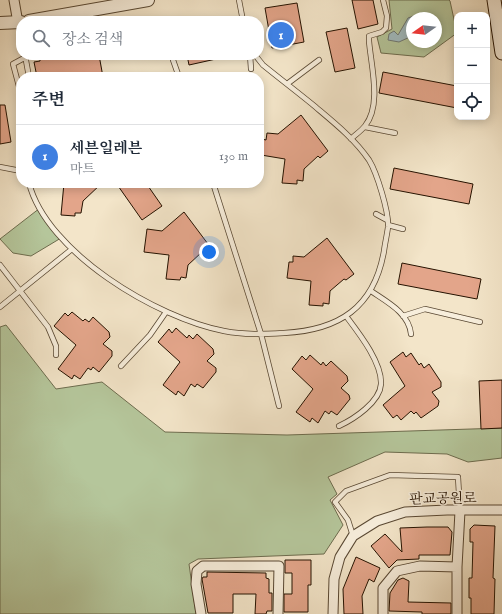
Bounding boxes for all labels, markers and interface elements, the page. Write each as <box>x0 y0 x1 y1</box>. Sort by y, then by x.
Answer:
north arrow <box>406 12 442 48</box>
map controls <box>454 12 490 120</box>
button: + <box>454 12 490 48</box>
search box <box>16 16 264 60</box>
pin: 1 <box>268 20 294 50</box>
icon: search <box>30 27 52 49</box>
text: 장소 검색 <box>62 30 123 49</box>
button: − <box>454 48 490 84</box>
button: locate <box>454 84 490 120</box>
text: 주변 <box>32 90 65 111</box>
text: 세븐일레븐 <box>70 139 142 158</box>
text: 1 <box>43 148 47 165</box>
text: 130 m <box>219 148 248 165</box>
text: 마트 <box>70 161 95 178</box>
your location <box>199 242 219 262</box>
street label: 판교공원로 <box>409 489 477 509</box>

